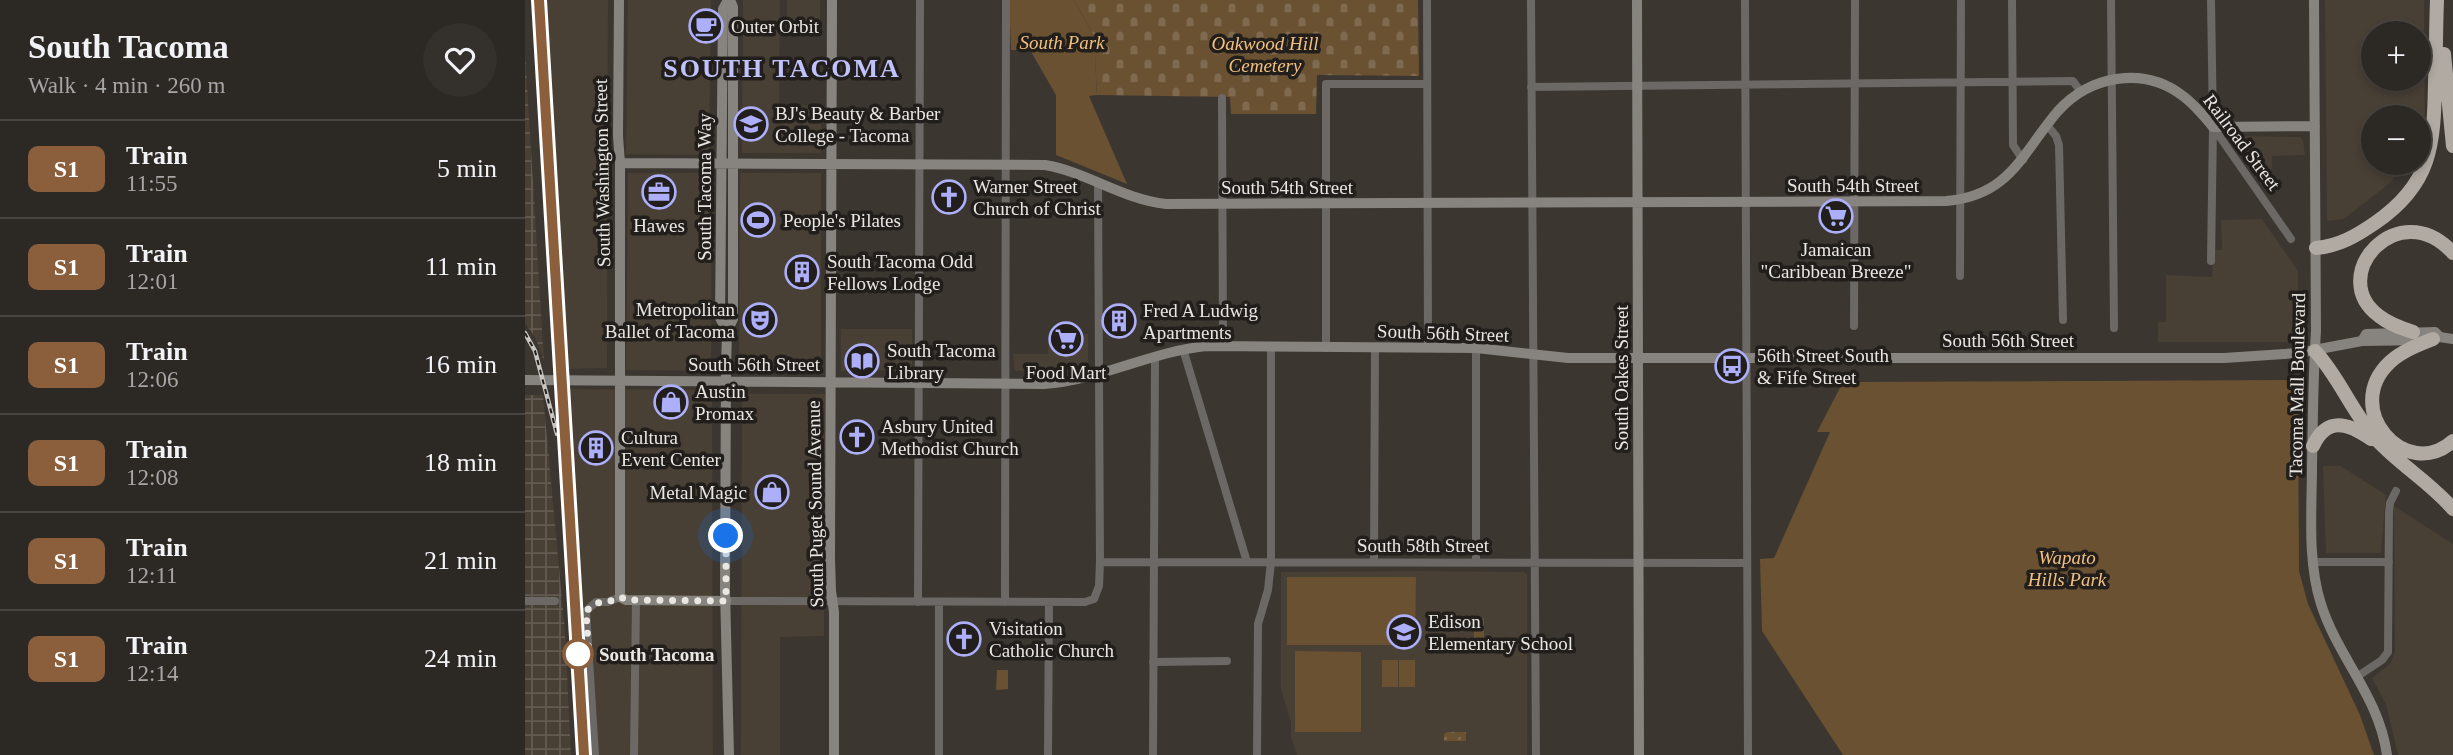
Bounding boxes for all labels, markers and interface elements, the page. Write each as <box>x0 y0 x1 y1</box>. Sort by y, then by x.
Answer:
cafe icon: Outer Orbit <box>687 7 725 45</box>
place label: Outer Orbit <box>731 16 820 37</box>
map controls <box>2361 21 2431 175</box>
button: + <box>2361 21 2431 91</box>
button: heart <box>423 23 497 97</box>
text: South Tacoma <box>28 29 229 65</box>
park label: South Park <box>1020 32 1105 53</box>
park label: Oakwood Hill Cemetery <box>1211 33 1319 76</box>
district label: SOUTH TACOMA <box>663 54 901 83</box>
text: Walk · 4 min · 260 m <box>28 73 225 98</box>
street label: South Washington Street <box>590 78 614 267</box>
street label: Railroad Street <box>2199 90 2285 195</box>
place label: BJ's Beauty & Barber College - Tacoma <box>775 103 941 146</box>
school or university icon: BJ's Beauty & Barber College - Tacoma <box>732 105 770 143</box>
button: − <box>2361 105 2431 175</box>
street label: South Tacoma Way <box>694 113 715 261</box>
text: Train <box>126 141 188 170</box>
text: 5 min <box>437 154 497 183</box>
text: S1 <box>54 156 79 182</box>
text: 11:55 <box>126 171 178 196</box>
office icon: Hawes <box>640 173 678 211</box>
street label: South 54th Street <box>1787 175 1920 196</box>
place label: Warner Street Church of Christ <box>973 176 1101 219</box>
street label: South 54th Street <box>1221 177 1354 198</box>
church icon: Warner Street Church of Christ <box>930 178 968 216</box>
supermarket icon: Jamaican "Caribbean Breeze" <box>1817 197 1855 235</box>
sports icon: People's Pilates <box>739 201 777 239</box>
place label: People's Pilates <box>783 210 901 231</box>
place label: Hawes <box>633 215 685 236</box>
text: Train <box>126 239 188 268</box>
place label: Jamaican "Caribbean Breeze" <box>1760 239 1912 282</box>
place label: South Tacoma Odd Fellows Lodge <box>827 251 974 294</box>
text: 11 min <box>425 252 497 281</box>
building icon: South Tacoma Odd Fellows Lodge <box>783 253 821 291</box>
text: S1 <box>54 254 79 280</box>
text: 12:01 <box>126 269 178 294</box>
street label: Tacoma Mall Boulevard <box>2285 292 2309 477</box>
place label: Metropolitan Ballet of Tacoma <box>605 299 736 342</box>
place label: Fred A Ludwig Apartments <box>1143 300 1259 343</box>
theatre icon: Metropolitan Ballet of Tacoma <box>741 301 779 339</box>
building icon: Fred A Ludwig Apartments <box>1100 302 1138 340</box>
street label: South Oakes Street <box>1611 304 1632 451</box>
supermarket icon: Food Mart <box>1047 320 1085 358</box>
street label: South 56th Street <box>1377 320 1510 346</box>
street label: South 56th Street <box>1942 330 2075 351</box>
text: Train <box>126 337 188 366</box>
place label: South Tacoma Library <box>887 340 996 383</box>
library icon: South Tacoma Library <box>843 342 881 380</box>
place label: 56th Street South & Fife Street <box>1757 345 1889 388</box>
bus stop icon: 56th Street South & Fife Street <box>1713 347 1751 385</box>
text: 16 min <box>424 350 497 379</box>
text: S1 <box>54 352 79 378</box>
street label: South 56th Street <box>688 354 821 375</box>
place label: Food Mart <box>1026 362 1107 383</box>
text: 12:06 <box>126 367 178 392</box>
place label: Austin Promax <box>695 381 755 424</box>
shop icon: Austin Promax <box>652 383 690 421</box>
street label: South Puget Sound Avenue <box>803 400 827 608</box>
place label: Asbury United Methodist Church <box>881 416 1019 459</box>
church icon: Asbury United Methodist Church <box>838 418 876 456</box>
place label: Cultura Event Center <box>621 427 721 470</box>
building icon: Cultura Event Center <box>577 429 615 467</box>
text: Train <box>126 435 188 464</box>
text: 18 min <box>424 448 497 477</box>
text: S1 <box>54 450 79 476</box>
text: 12:08 <box>126 465 178 490</box>
shop icon: Metal Magic <box>753 473 791 511</box>
place label: Metal Magic <box>649 482 747 503</box>
your location <box>708 518 743 553</box>
text: Train <box>126 533 188 562</box>
street label: South 58th Street <box>1357 535 1490 556</box>
text: 21 min <box>424 546 497 575</box>
park label: Wapato Hills Park <box>2027 547 2107 590</box>
text: S1 <box>54 548 79 574</box>
text: 12:11 <box>126 563 178 588</box>
place label: Edison Elementary School <box>1428 611 1573 654</box>
school or university icon: Edison Elementary School <box>1385 613 1423 651</box>
place label: Visitation Catholic Church <box>989 618 1115 661</box>
church icon: Visitation Catholic Church <box>945 620 983 658</box>
text: Train <box>126 631 188 660</box>
marker: South Tacoma <box>563 639 593 669</box>
text: 24 min <box>424 644 497 673</box>
place label: South Tacoma <box>599 644 715 665</box>
text: S1 <box>54 646 79 672</box>
text: 12:14 <box>126 661 178 686</box>

